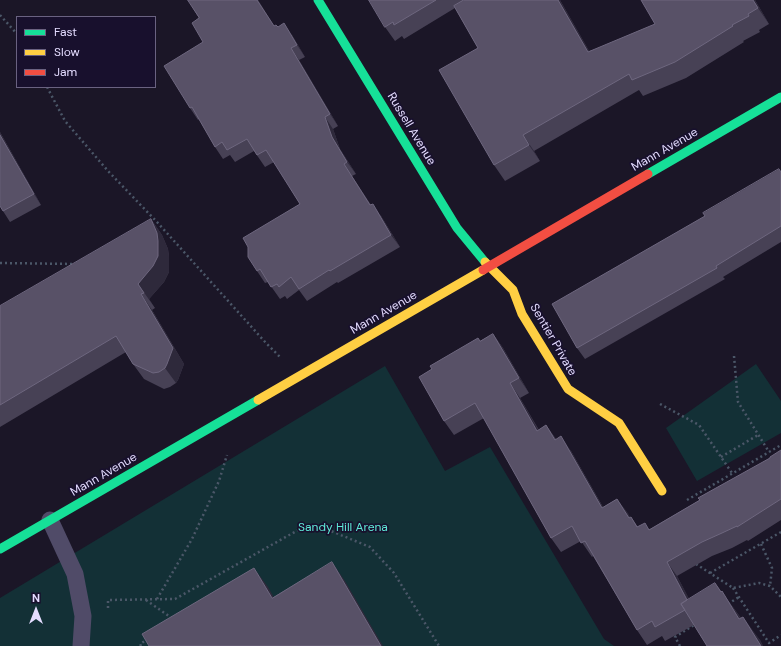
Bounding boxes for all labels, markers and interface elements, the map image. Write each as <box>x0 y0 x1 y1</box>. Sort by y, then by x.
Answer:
legend <box>16 16 156 88</box>
text: Fast <box>54 24 77 40</box>
text: Slow <box>54 44 80 60</box>
text: Jam <box>54 64 77 80</box>
street label: Russell Avenue <box>384 90 438 168</box>
street label: Mann Avenue <box>629 125 701 175</box>
street label: Mann Avenue <box>348 288 420 338</box>
street label: Sentier Private <box>527 301 579 379</box>
street label: Mann Avenue <box>68 450 140 500</box>
park label: Sandy Hill Arena <box>298 521 388 535</box>
north arrow <box>16 590 56 630</box>
text: N <box>32 591 40 605</box>

